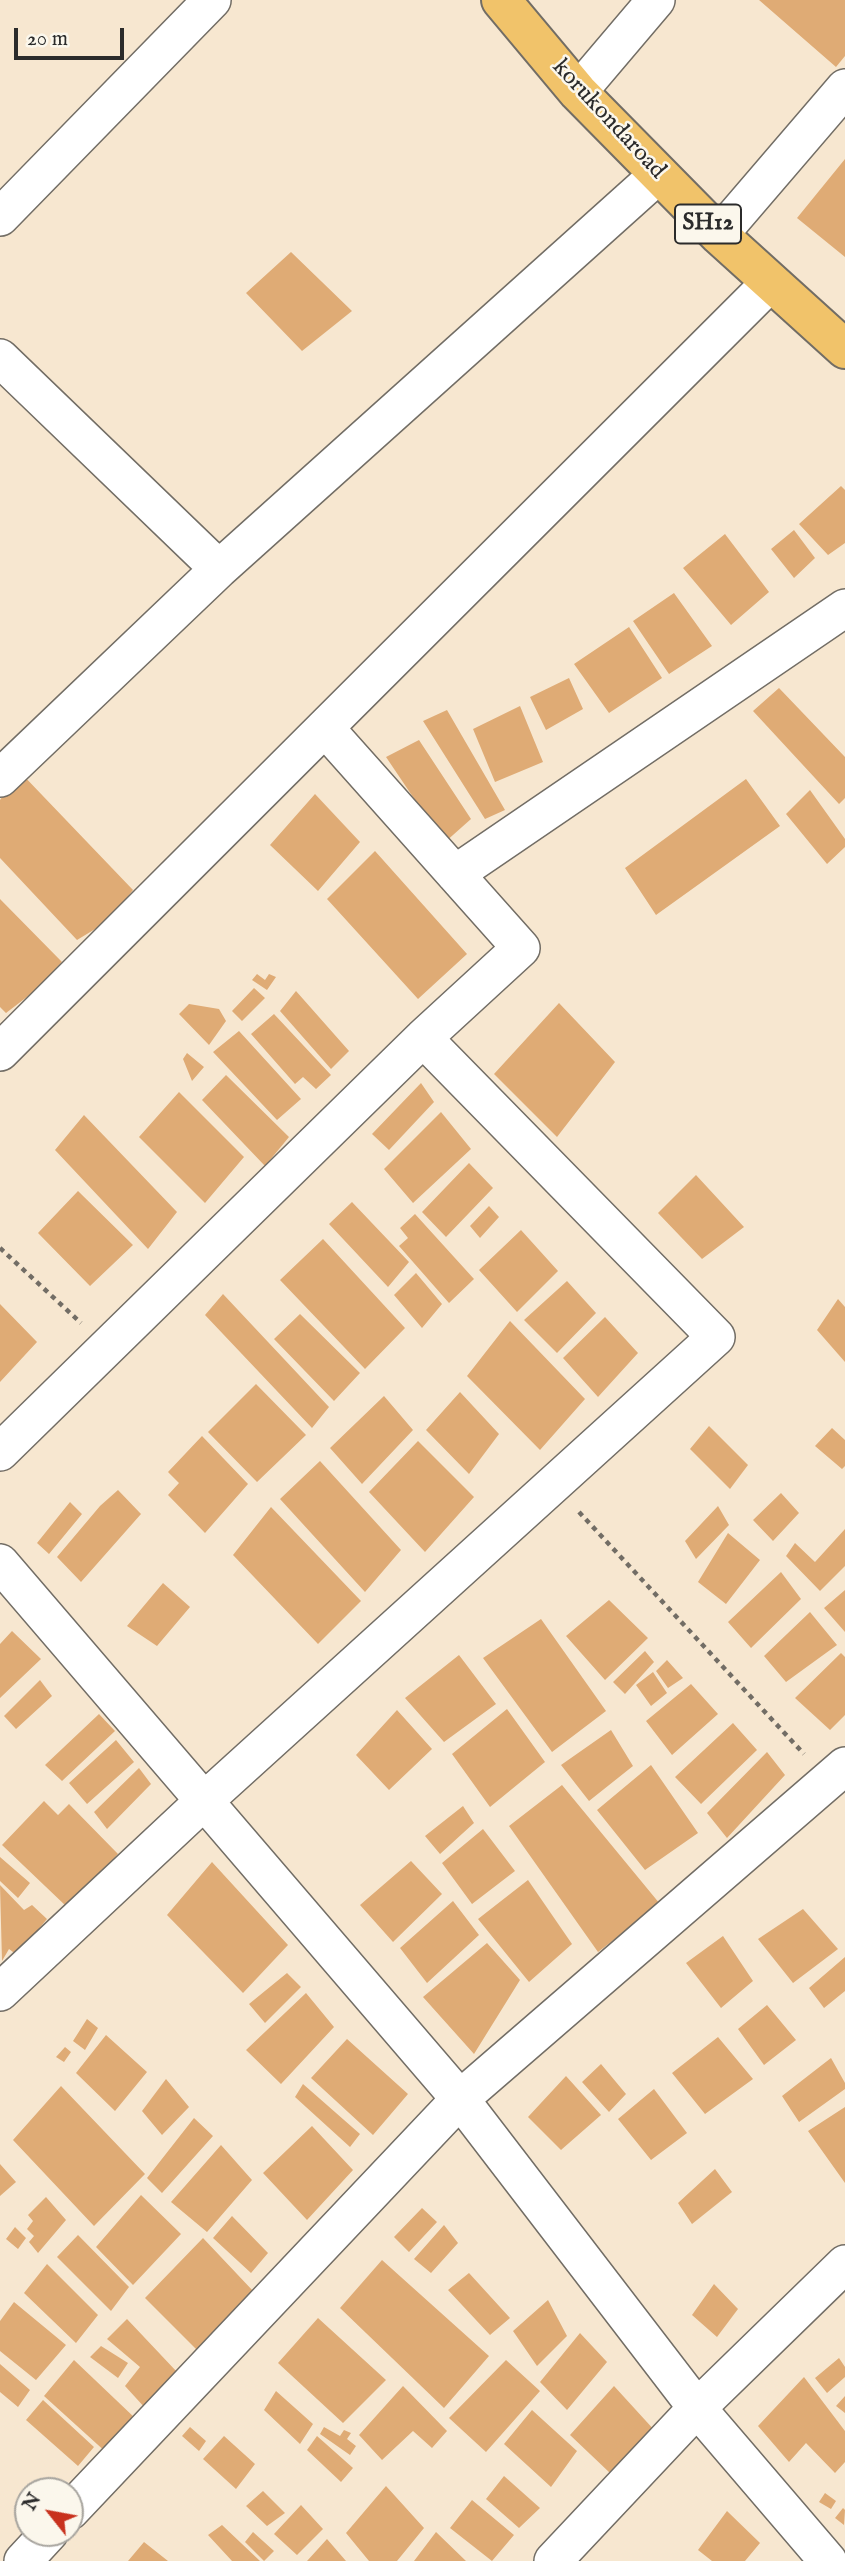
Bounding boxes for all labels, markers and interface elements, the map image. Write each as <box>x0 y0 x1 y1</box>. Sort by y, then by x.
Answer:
scale bar <box>18 14 128 58</box>
text: 20 m <box>27 26 68 53</box>
street label: korukondaroad <box>545 54 671 186</box>
road number: SH12 <box>675 204 741 244</box>
north arrow <box>14 2477 84 2547</box>
text: N <box>18 2489 47 2515</box>

